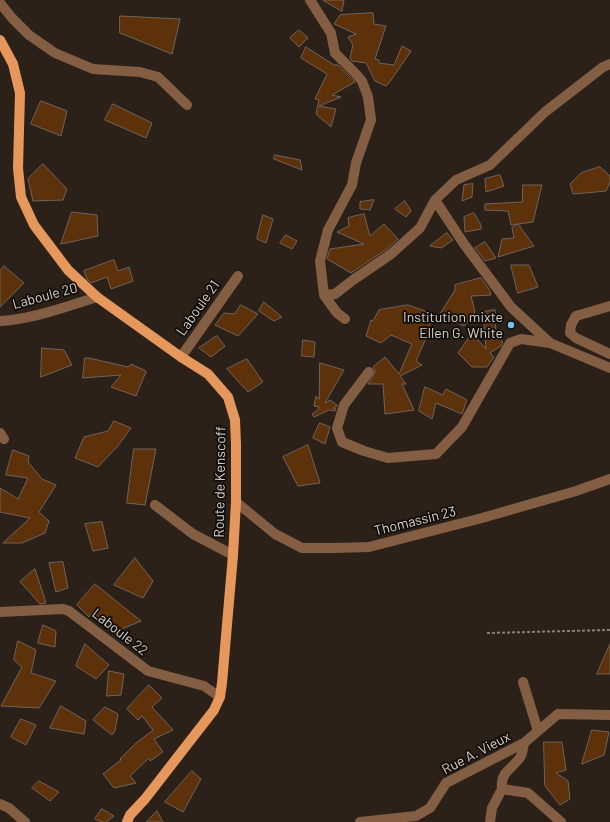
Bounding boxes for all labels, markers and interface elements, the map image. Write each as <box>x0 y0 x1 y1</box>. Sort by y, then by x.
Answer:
street label: Laboule 21 <box>173 277 223 339</box>
street label: Laboule 20 <box>11 279 79 313</box>
place label: Institution mixte Ellen G. White <box>403 309 503 342</box>
marker: Institution mixte Ellen G. White <box>506 320 516 330</box>
street label: Route de Kenscoff <box>211 426 229 538</box>
street label: Thomassin 23 <box>372 503 458 539</box>
street label: Laboule 22 <box>89 605 151 659</box>
street label: Rue A. Vieux <box>439 728 513 778</box>

